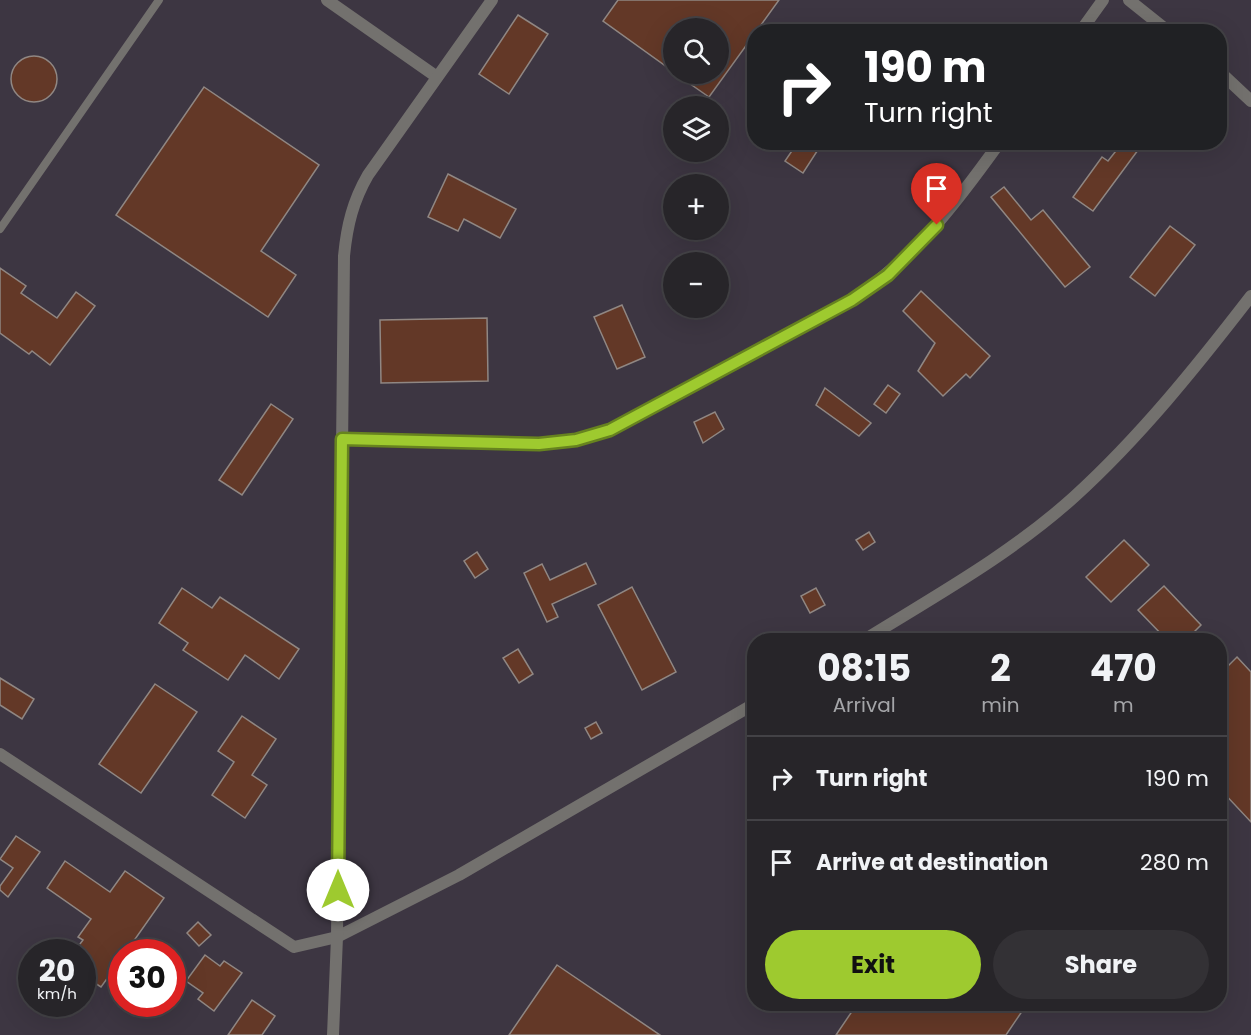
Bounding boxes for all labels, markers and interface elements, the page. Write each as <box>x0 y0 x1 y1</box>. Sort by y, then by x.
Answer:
map controls <box>663 18 729 318</box>
button: search <box>663 18 729 84</box>
text: 190 m <box>864 38 986 97</box>
icon: right <box>765 48 843 126</box>
text: Turn right <box>864 94 993 131</box>
button: layers <box>663 96 729 162</box>
pin <box>911 163 962 225</box>
icon: arrive <box>920 172 953 205</box>
button: + <box>663 174 729 240</box>
button: − <box>663 252 729 318</box>
text: 08:15 <box>817 643 911 694</box>
text: 2 <box>990 643 1011 694</box>
text: 470 <box>1090 643 1157 694</box>
text: Arrival <box>833 691 896 719</box>
text: min <box>981 691 1020 719</box>
text: m <box>1113 691 1134 719</box>
icon: right <box>765 762 798 795</box>
text: Turn right <box>816 763 927 794</box>
text: 190 m <box>1146 763 1209 794</box>
icon: arrive <box>765 846 798 879</box>
text: Arrive at destination <box>816 847 1048 878</box>
text: 280 m <box>1140 847 1209 878</box>
position arrow <box>306 858 370 922</box>
button: Exit <box>765 930 981 999</box>
button: Share <box>993 930 1209 999</box>
speed limit sign: 30 <box>108 939 186 1017</box>
text: 20 <box>39 949 75 992</box>
text: km/h <box>37 983 77 1004</box>

